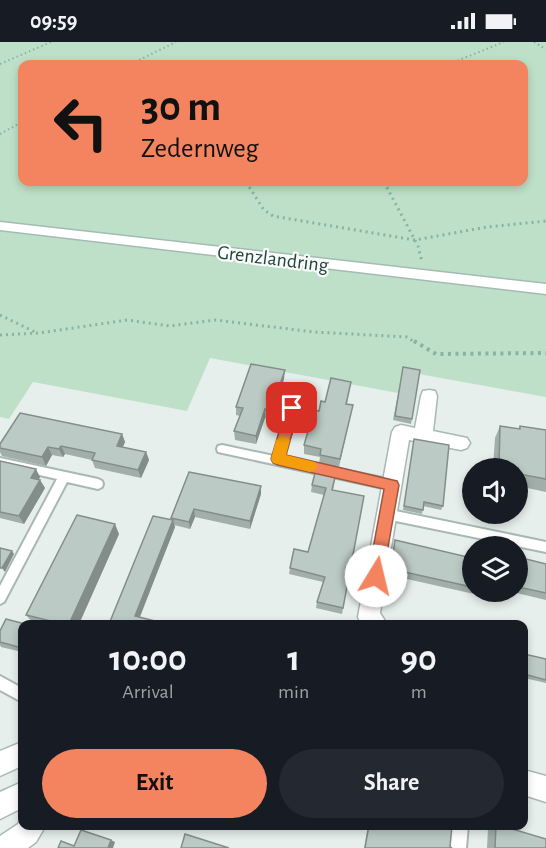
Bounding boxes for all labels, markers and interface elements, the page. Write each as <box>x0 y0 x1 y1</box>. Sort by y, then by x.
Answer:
text: 09:59 <box>30 10 77 32</box>
icon: left <box>42 84 120 162</box>
text: 30 m <box>141 86 221 128</box>
text: Zedernweg <box>141 135 259 162</box>
street label: Grenzlandring <box>216 242 330 276</box>
pin <box>266 382 317 433</box>
icon: arrive <box>275 391 308 424</box>
map controls <box>462 458 528 602</box>
button: sound <box>462 458 528 524</box>
button: layers <box>462 536 528 602</box>
position arrow <box>344 544 408 608</box>
text: 10:00 <box>109 641 187 677</box>
text: 1 <box>287 641 300 677</box>
text: 90 <box>401 641 437 677</box>
text: Arrival <box>122 682 174 702</box>
text: min <box>278 682 309 702</box>
text: m <box>411 682 427 702</box>
button: Exit <box>42 749 267 818</box>
button: Share <box>279 749 504 818</box>

